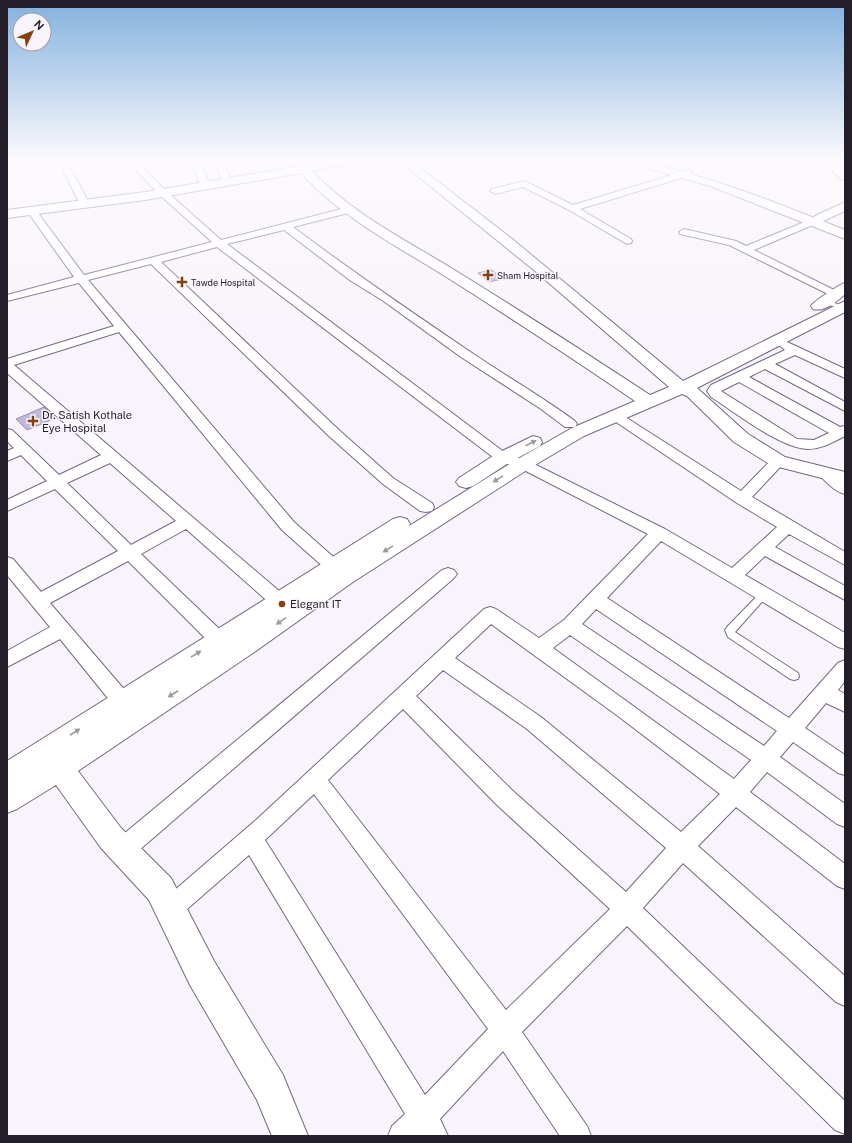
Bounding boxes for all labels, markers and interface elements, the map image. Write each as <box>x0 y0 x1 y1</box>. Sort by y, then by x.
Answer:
north arrow <box>12 12 52 52</box>
text: N <box>32 18 46 32</box>
marker: Sham Hospital <box>482 269 494 281</box>
place label: Sham Hospital <box>497 270 559 281</box>
marker: Tawde Hospital <box>176 276 188 288</box>
place label: Tawde Hospital <box>191 277 256 288</box>
place label: Dr. Satish Kothale Eye Hospital <box>42 409 132 434</box>
marker: Dr. Satish Kothale Eye Hospital <box>27 415 39 427</box>
one-way arrow <box>525 440 537 446</box>
one-way arrow <box>492 476 504 483</box>
one-way arrow <box>383 545 393 553</box>
place label: Elegant IT <box>290 598 342 610</box>
marker: Elegant IT <box>277 599 287 609</box>
one-way arrow <box>275 617 286 625</box>
one-way arrow <box>190 651 202 658</box>
one-way arrow <box>167 690 178 698</box>
one-way arrow <box>70 728 80 736</box>

